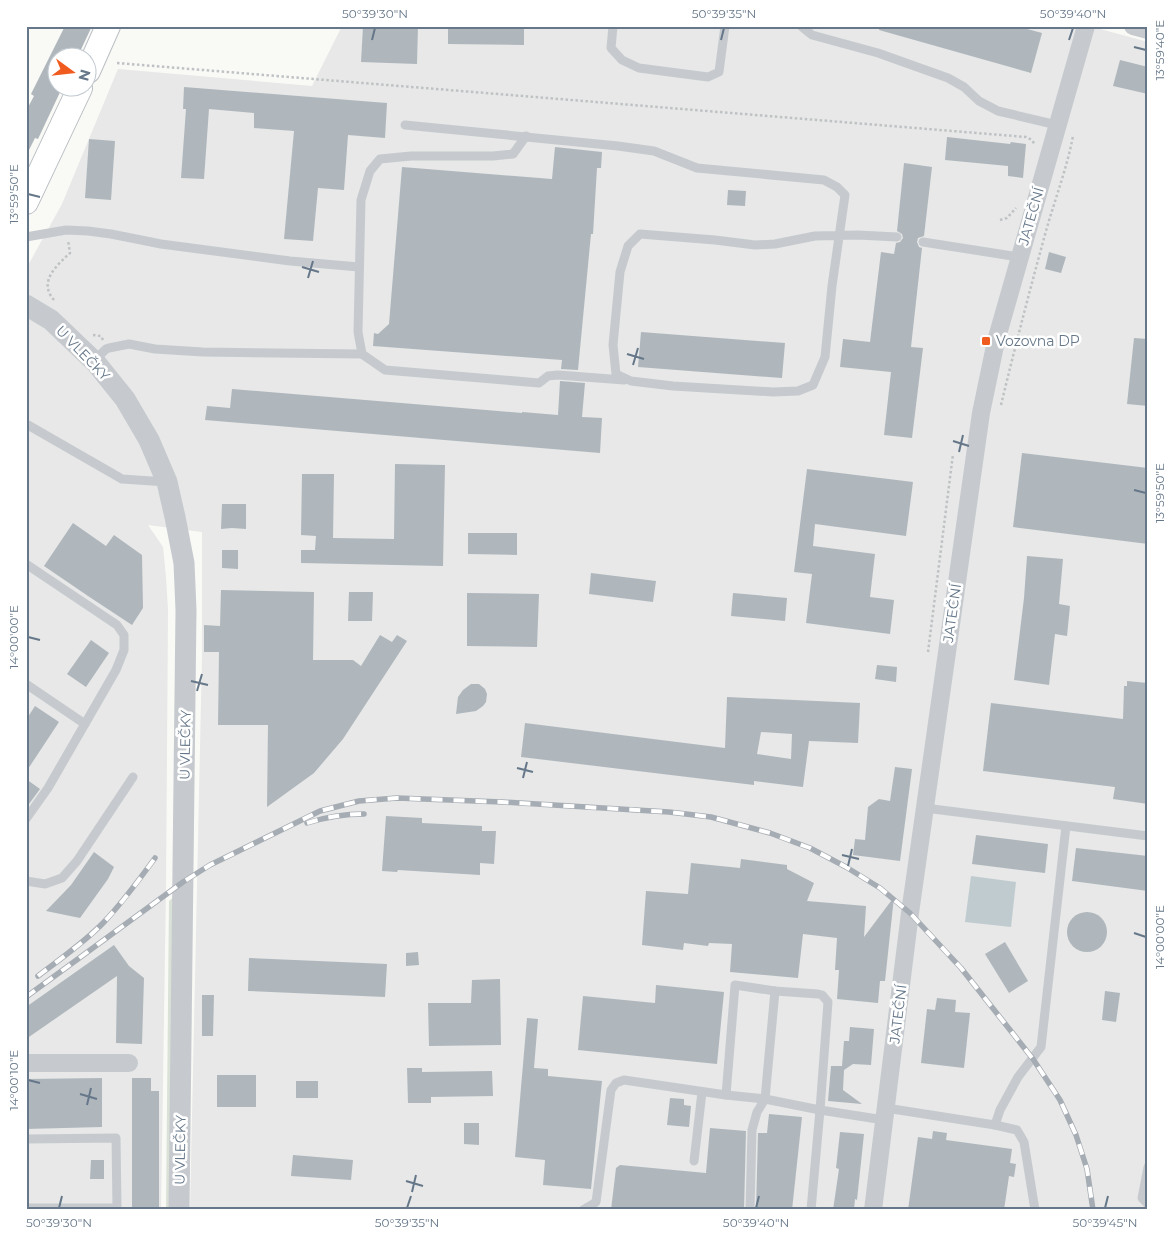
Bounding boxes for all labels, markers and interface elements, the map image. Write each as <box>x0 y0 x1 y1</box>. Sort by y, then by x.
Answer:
text: 50°39'30"N <box>342 6 408 21</box>
text: 50°39'35"N <box>692 6 756 21</box>
text: 50°39'40"N <box>1040 6 1106 21</box>
text: 13°59'40"E <box>1152 20 1167 80</box>
north arrow <box>48 48 98 98</box>
text: N <box>74 68 95 83</box>
text: 13°59'50"E <box>6 164 21 224</box>
street label: JATEČNÍ <box>1014 184 1048 248</box>
street label: U VLEČKY <box>52 322 114 385</box>
place label: Vozovna DP <box>996 332 1080 350</box>
marker: Vozovna DP <box>980 335 992 347</box>
text: 13°59'50"E <box>1152 463 1167 523</box>
street label: JATEČNÍ <box>939 582 965 645</box>
text: 14°00'00"E <box>6 605 21 669</box>
street label: U VLEČKY <box>175 710 195 780</box>
text: 14°00'00"E <box>1152 905 1167 969</box>
street label: JATEČNÍ <box>885 983 911 1046</box>
text: 14°00'10"E <box>6 1050 21 1110</box>
street label: U VLEČKY <box>170 1115 190 1185</box>
text: 50°39'30"N <box>26 1215 92 1230</box>
text: 50°39'35"N <box>375 1215 439 1230</box>
text: 50°39'40"N <box>723 1215 789 1230</box>
text: 50°39'45"N <box>1072 1215 1138 1230</box>

